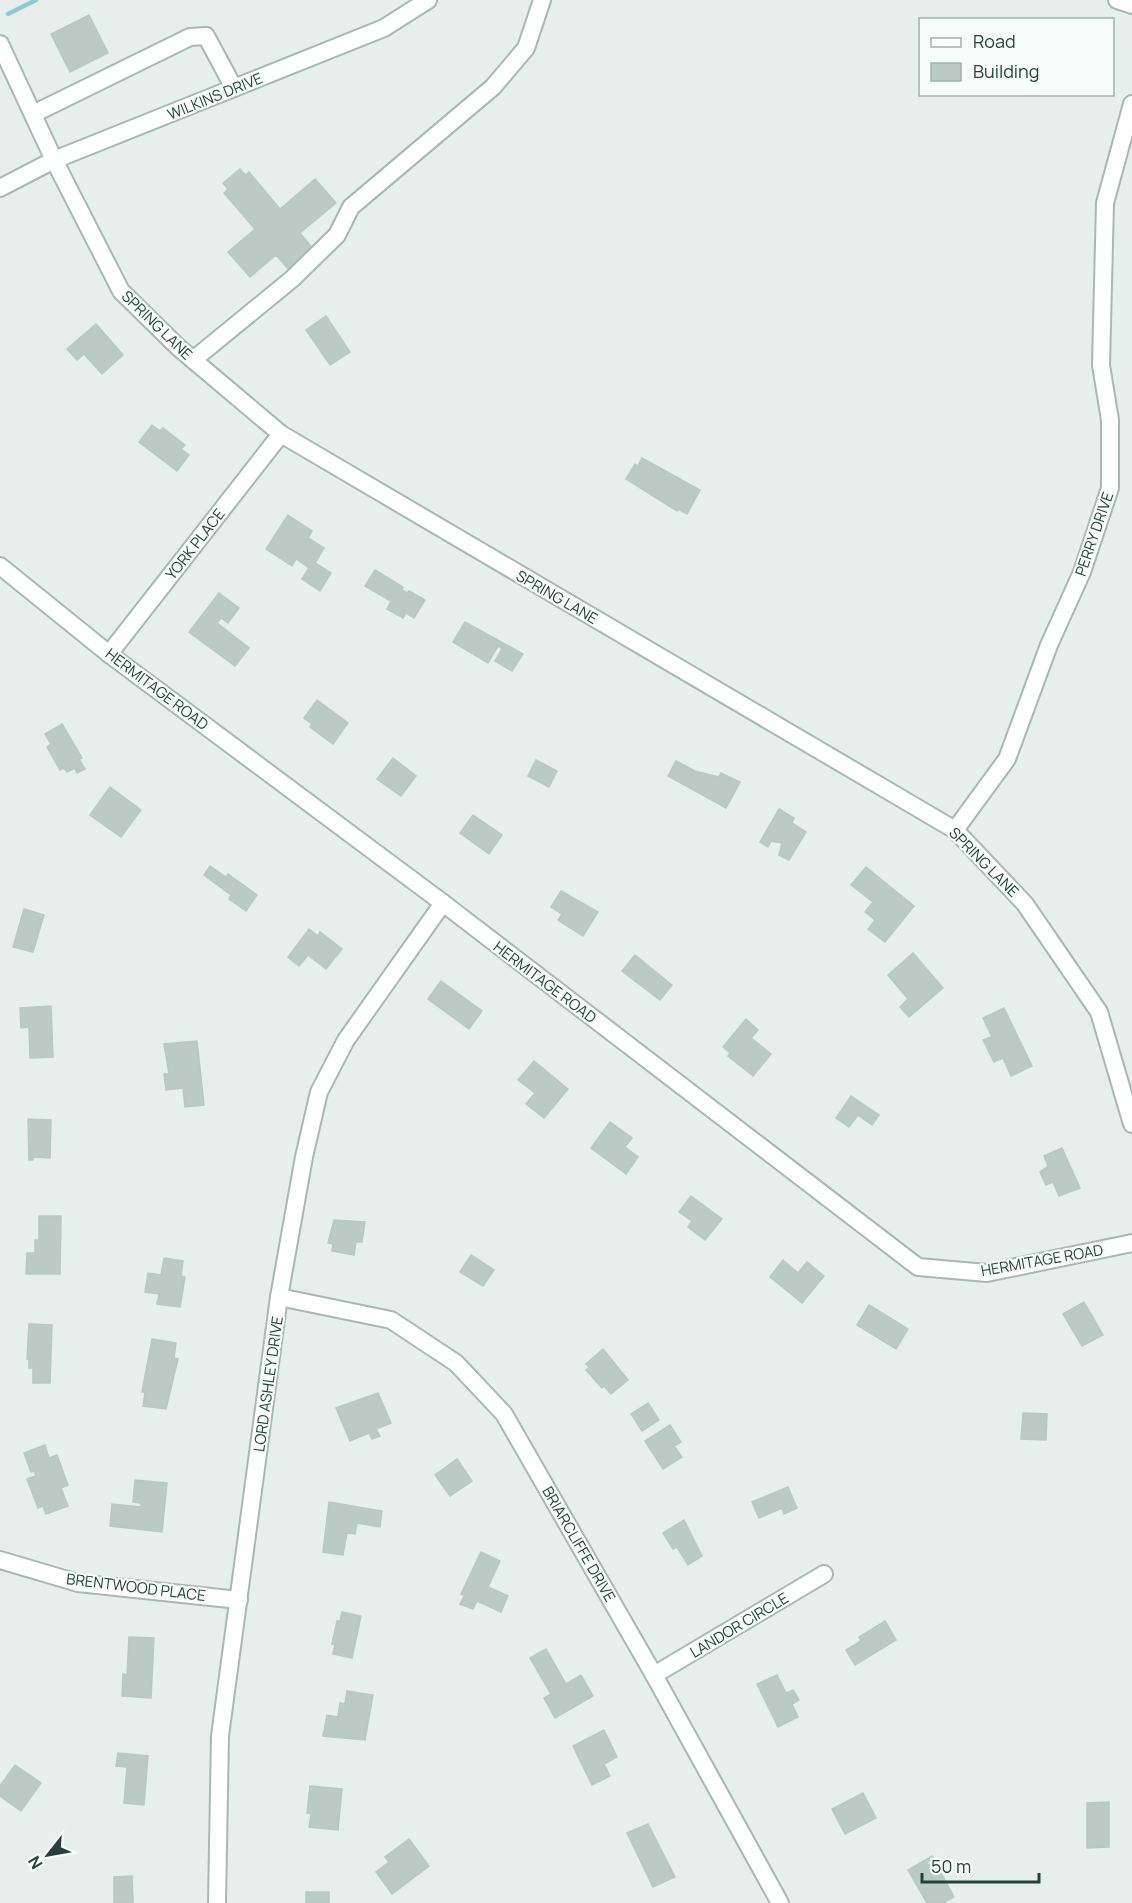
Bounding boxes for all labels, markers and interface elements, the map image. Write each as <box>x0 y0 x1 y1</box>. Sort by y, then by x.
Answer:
legend <box>919 18 1114 96</box>
text: Road <box>973 29 1016 53</box>
text: Building <box>973 59 1039 83</box>
street label: WILKINS DRIVE <box>164 67 266 125</box>
street label: SPRING LANE <box>117 286 197 364</box>
street label: PERRY DRIVE <box>1070 489 1118 579</box>
street label: YORK PLACE <box>161 504 229 584</box>
street label: SPRING LANE <box>512 565 602 629</box>
street label: HERMITAGE ROAD <box>101 643 213 735</box>
street label: SPRING LANE <box>944 822 1024 902</box>
street label: HERMITAGE ROAD <box>489 936 601 1028</box>
street label: HERMITAGE ROAD <box>979 1239 1105 1281</box>
street label: LORD ASHLEY DRIVE <box>248 1315 288 1453</box>
street label: BRIARCLIFFE DRIVE <box>537 1482 621 1606</box>
street label: BRENTWOOD PLACE <box>65 1568 207 1606</box>
street label: LANDOR CIRCLE <box>686 1587 792 1663</box>
north arrow <box>18 1825 78 1885</box>
scale bar <box>922 1846 1039 1884</box>
text: N <box>23 1852 48 1873</box>
text: 50 m <box>931 1854 971 1878</box>

